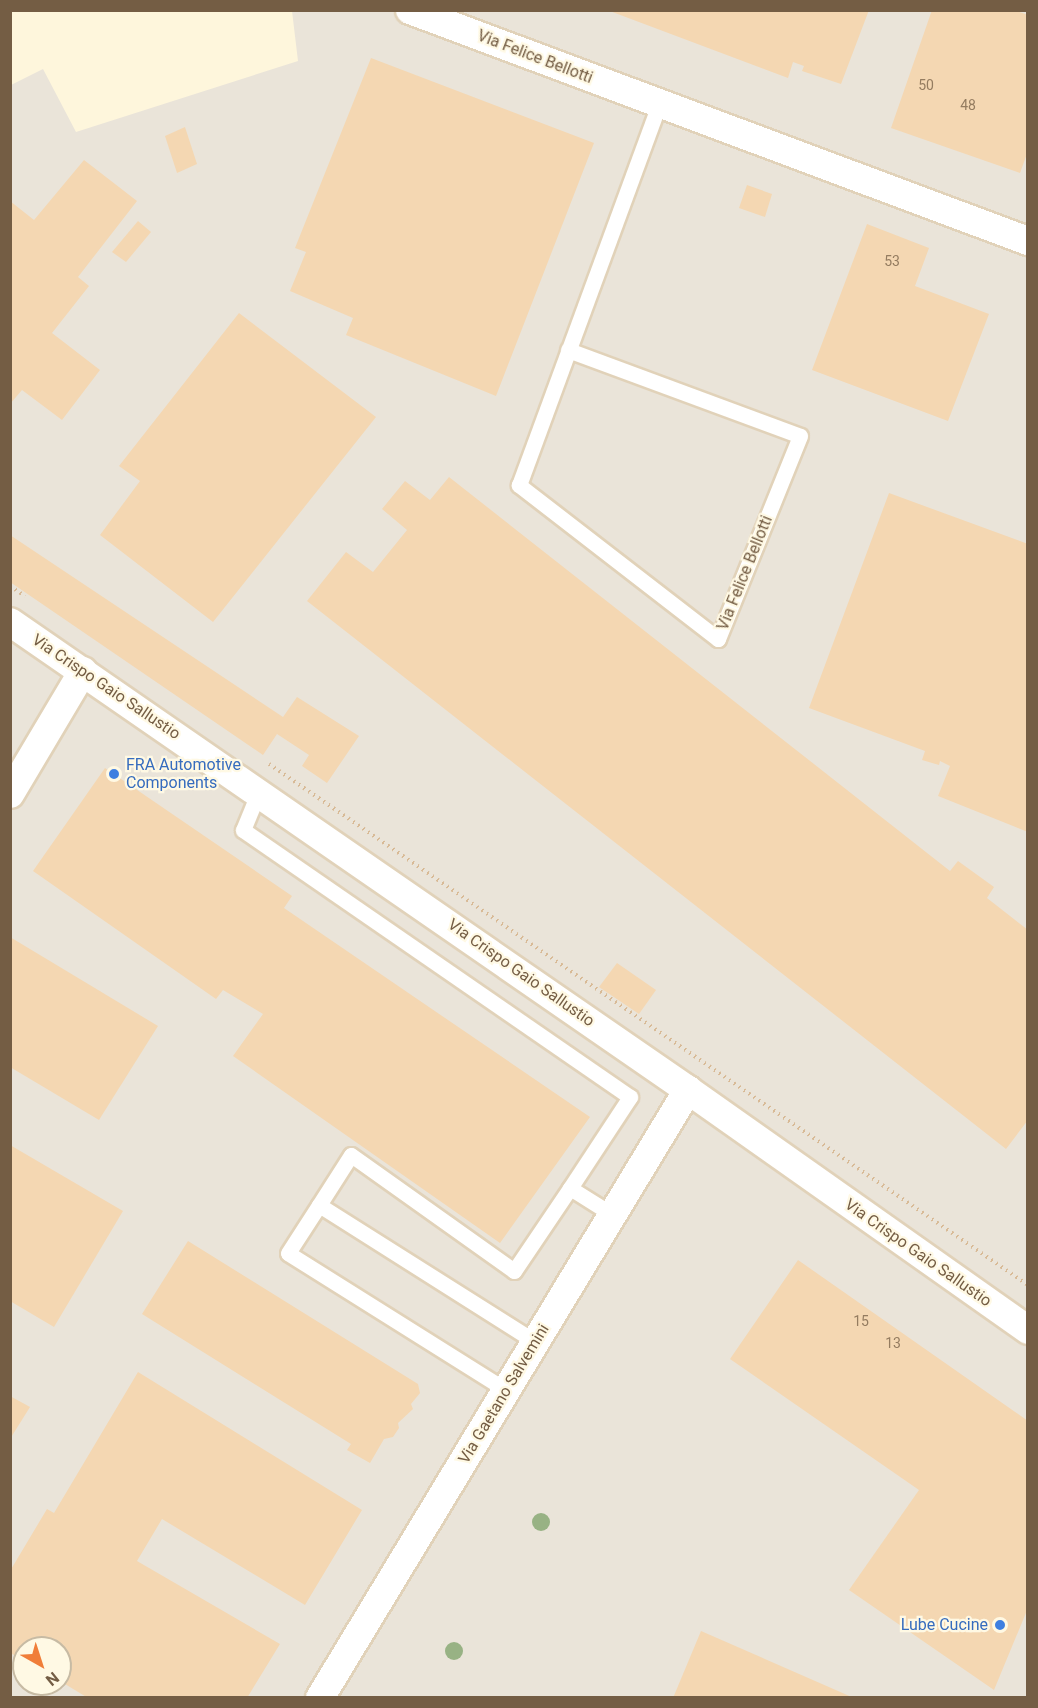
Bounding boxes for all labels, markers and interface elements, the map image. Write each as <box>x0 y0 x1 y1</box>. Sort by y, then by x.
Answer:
street label: Via Felice Bellotti <box>474 26 596 88</box>
house number: 50 <box>918 77 934 93</box>
house number: 48 <box>960 97 976 113</box>
house number: 53 <box>884 253 900 269</box>
street label: Via Felice Bellotti <box>713 513 777 633</box>
street label: Via Crispo Gaio Sallustio <box>28 630 184 744</box>
place label: FRA Automotive Components <box>126 755 241 793</box>
marker: FRA Automotive Components <box>107 767 121 781</box>
street label: Via Crispo Gaio Sallustio <box>444 915 598 1031</box>
street label: Via Crispo Gaio Sallustio <box>841 1195 995 1311</box>
house number: 15 <box>853 1313 869 1329</box>
street label: Via Gaetano Salvemini <box>455 1321 553 1467</box>
house number: 13 <box>885 1335 901 1351</box>
place label: Lube Cucine <box>901 1615 988 1635</box>
marker: Lube Cucine <box>993 1618 1007 1632</box>
north arrow <box>12 1636 72 1696</box>
text: N <box>42 1668 63 1690</box>

